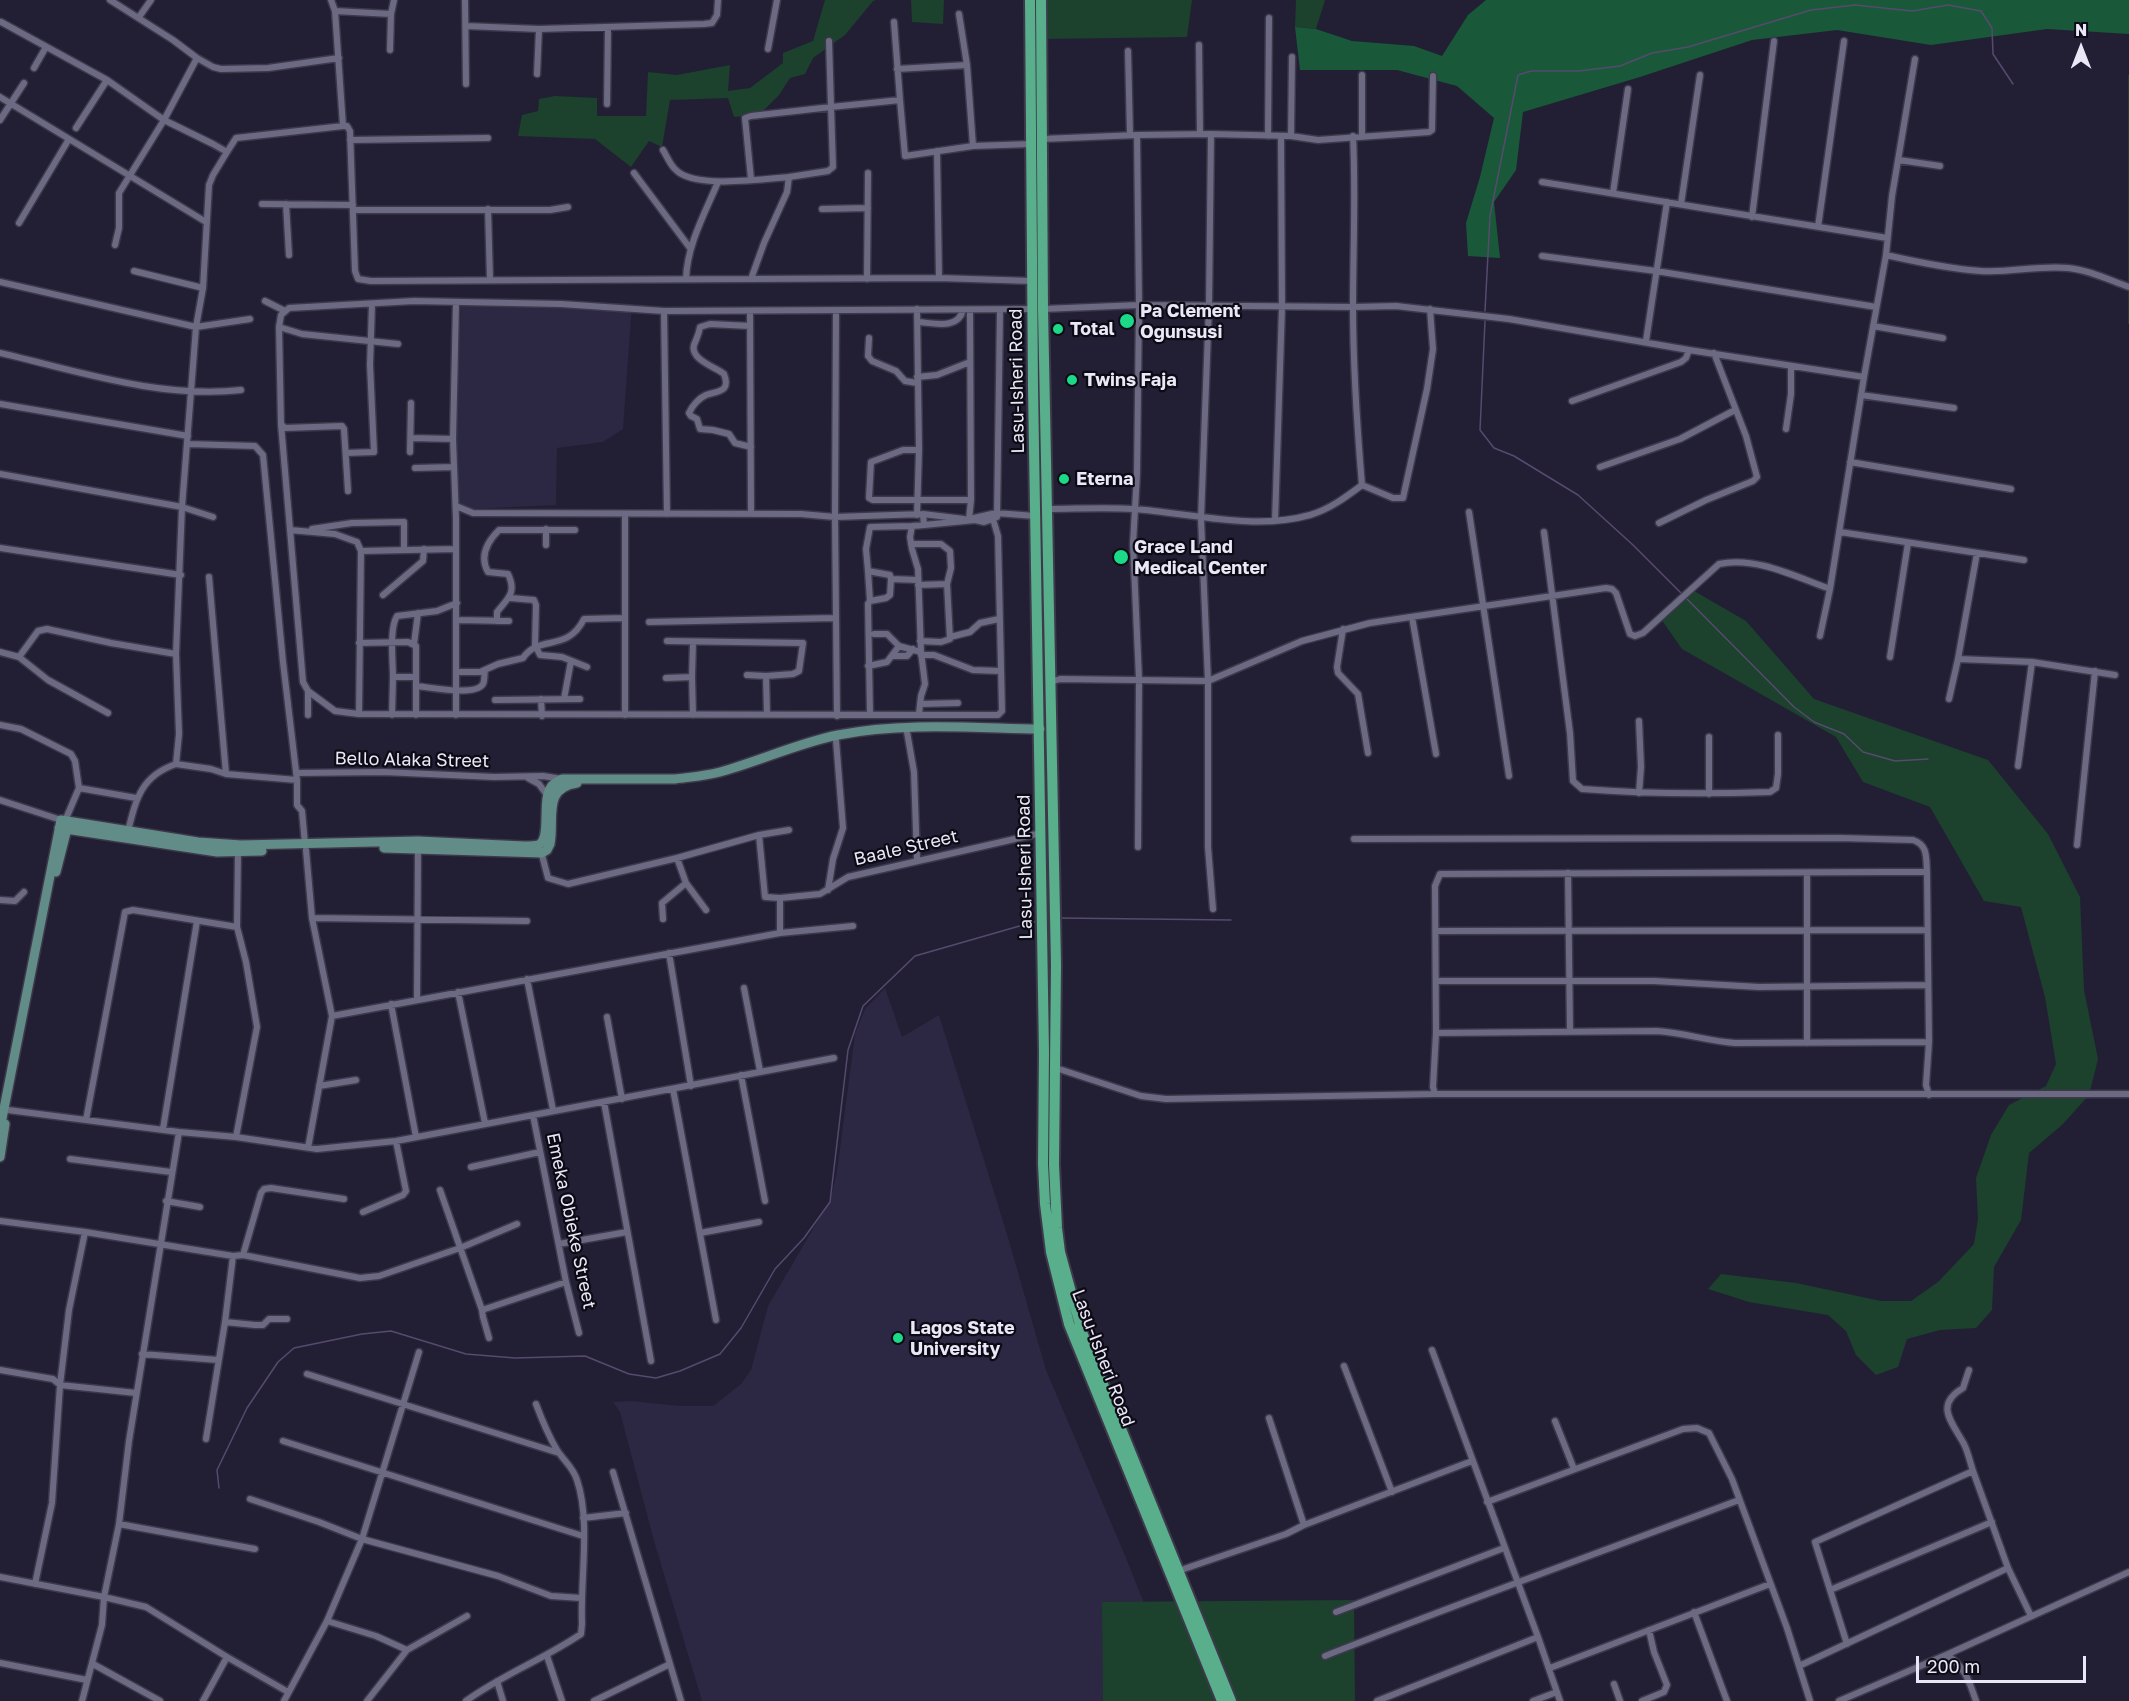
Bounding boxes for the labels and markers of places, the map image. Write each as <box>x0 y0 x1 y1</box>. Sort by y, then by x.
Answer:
place label: Pa Clement Ogunsusi <box>1140 300 1241 342</box>
marker: Pa Clement Ogunsusi <box>1118 312 1136 330</box>
place label: Total <box>1070 318 1115 340</box>
marker: Total <box>1051 322 1065 336</box>
place label: Twins Faja <box>1084 369 1177 391</box>
marker: Twins Faja <box>1065 373 1079 387</box>
place label: Eterna <box>1076 468 1133 490</box>
marker: Eterna <box>1057 472 1071 486</box>
place label: Grace Land Medical Center <box>1134 536 1267 578</box>
marker: Grace Land Medical Center <box>1112 548 1130 566</box>
place label: Lagos State University <box>910 1317 1015 1360</box>
marker: Lagos State University <box>891 1331 905 1345</box>

